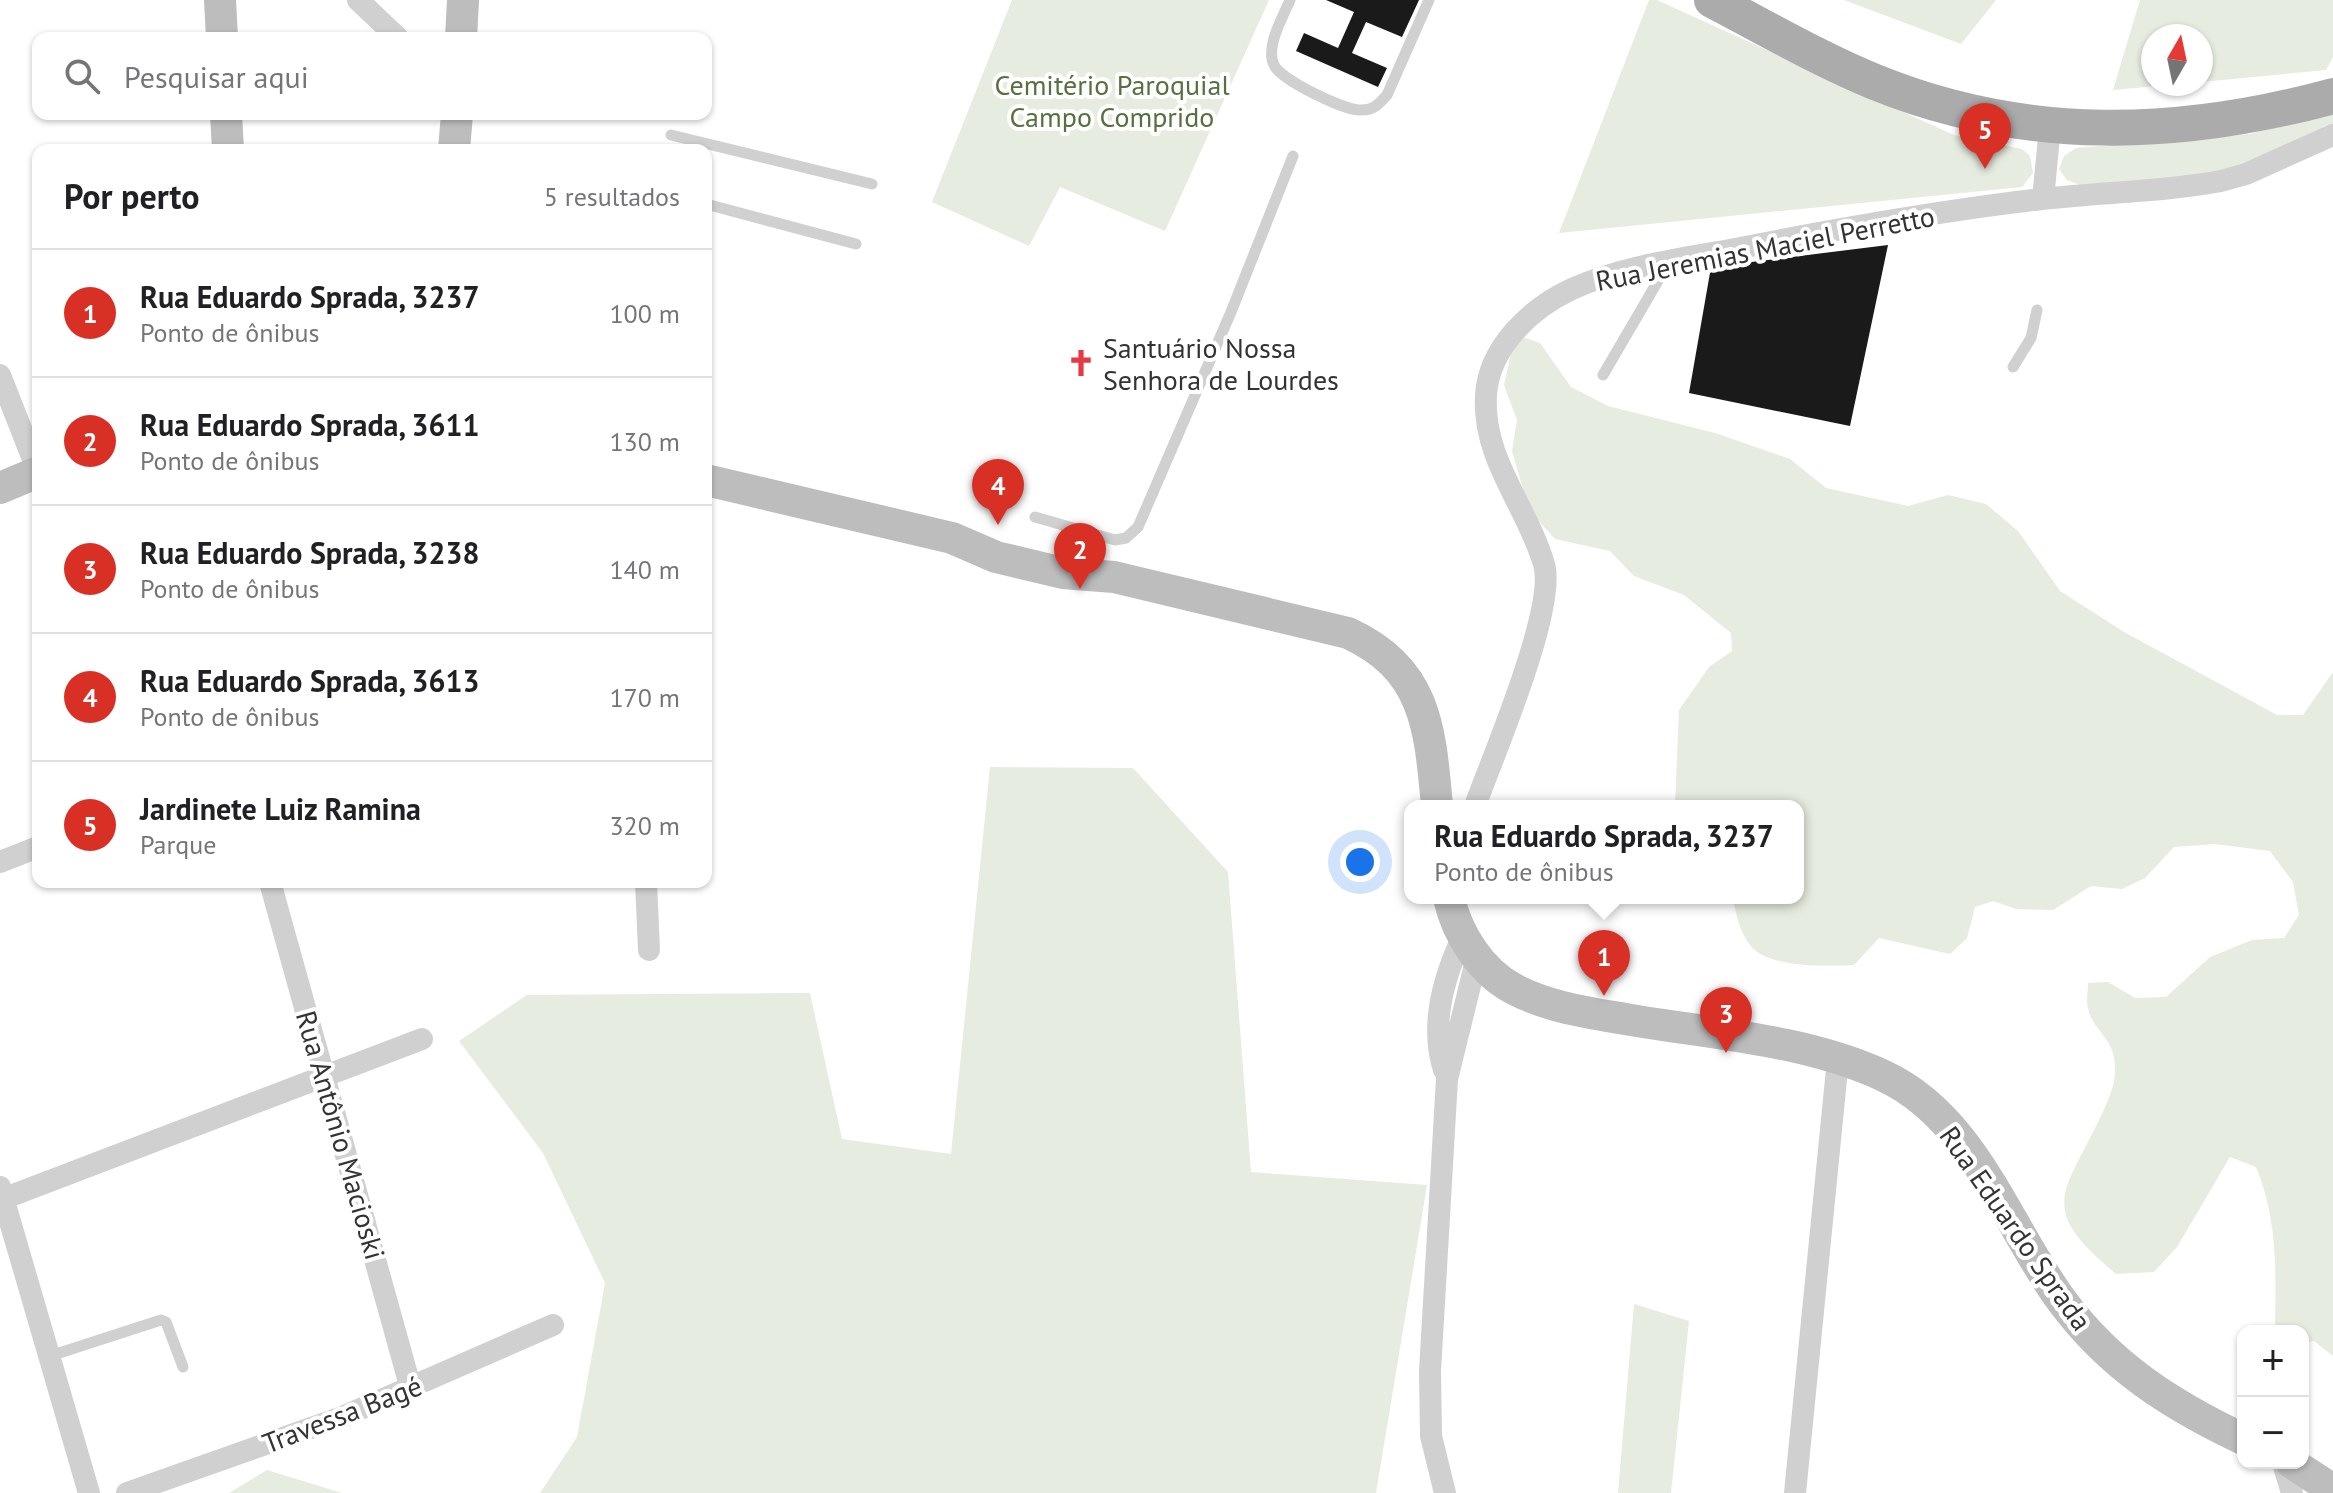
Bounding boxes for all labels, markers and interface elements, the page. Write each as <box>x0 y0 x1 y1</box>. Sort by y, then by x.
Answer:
north arrow <box>2141 24 2213 96</box>
search box <box>32 32 712 120</box>
icon: search <box>60 54 104 98</box>
text: Pesquisar aqui <box>124 57 309 96</box>
park label: Cemitério Paroquial Campo Comprido <box>994 66 1230 135</box>
pin: 5 <box>1959 103 2011 169</box>
text: Por perto <box>64 174 200 218</box>
text: 5 resultados <box>544 180 680 213</box>
street label: Rua Jeremias Maciel Perretto <box>1593 197 1937 299</box>
text: Rua Eduardo Sprada, 3237 <box>140 277 480 316</box>
text: 1 <box>83 297 97 330</box>
text: 100 m <box>609 297 680 330</box>
text: Ponto de ônibus <box>140 316 319 349</box>
place label: Santuário Nossa Senhora de Lourdes <box>1103 329 1339 398</box>
church icon: Santuário Nossa Senhora de Lourdes <box>1066 348 1096 378</box>
text: Rua Eduardo Sprada, 3611 <box>140 405 480 444</box>
text: 2 <box>83 425 97 458</box>
text: 130 m <box>609 425 680 458</box>
text: Ponto de ônibus <box>140 444 319 477</box>
pin: 4 <box>972 459 1024 525</box>
pin: 2 <box>1054 523 1106 589</box>
text: Rua Eduardo Sprada, 3238 <box>140 533 480 572</box>
text: 3 <box>83 553 97 586</box>
text: 140 m <box>609 553 680 586</box>
text: Ponto de ônibus <box>140 572 319 605</box>
text: Rua Eduardo Sprada, 3613 <box>140 661 480 700</box>
text: 4 <box>83 681 97 714</box>
text: 170 m <box>609 681 680 714</box>
text: Ponto de ônibus <box>140 700 319 733</box>
text: Jardinete Luiz Ramina <box>140 789 421 828</box>
popup <box>1404 800 1804 904</box>
text: 5 <box>83 809 97 842</box>
text: 320 m <box>609 809 680 842</box>
text: Rua Eduardo Sprada, 3237 <box>1434 816 1774 855</box>
text: Parque <box>140 828 217 861</box>
your location <box>1340 842 1380 882</box>
text: Ponto de ônibus <box>1434 855 1614 888</box>
pin: 1 <box>1578 930 1630 996</box>
pin: 3 <box>1700 987 1752 1053</box>
street label: Rua Antônio Macioski <box>288 1006 394 1264</box>
street label: Rua Eduardo Sprada <box>1932 1119 2100 1337</box>
map controls <box>2237 1325 2309 1469</box>
button: + <box>2237 1325 2309 1397</box>
street label: Travessa Bagé <box>257 1367 427 1461</box>
button: − <box>2237 1397 2309 1469</box>

